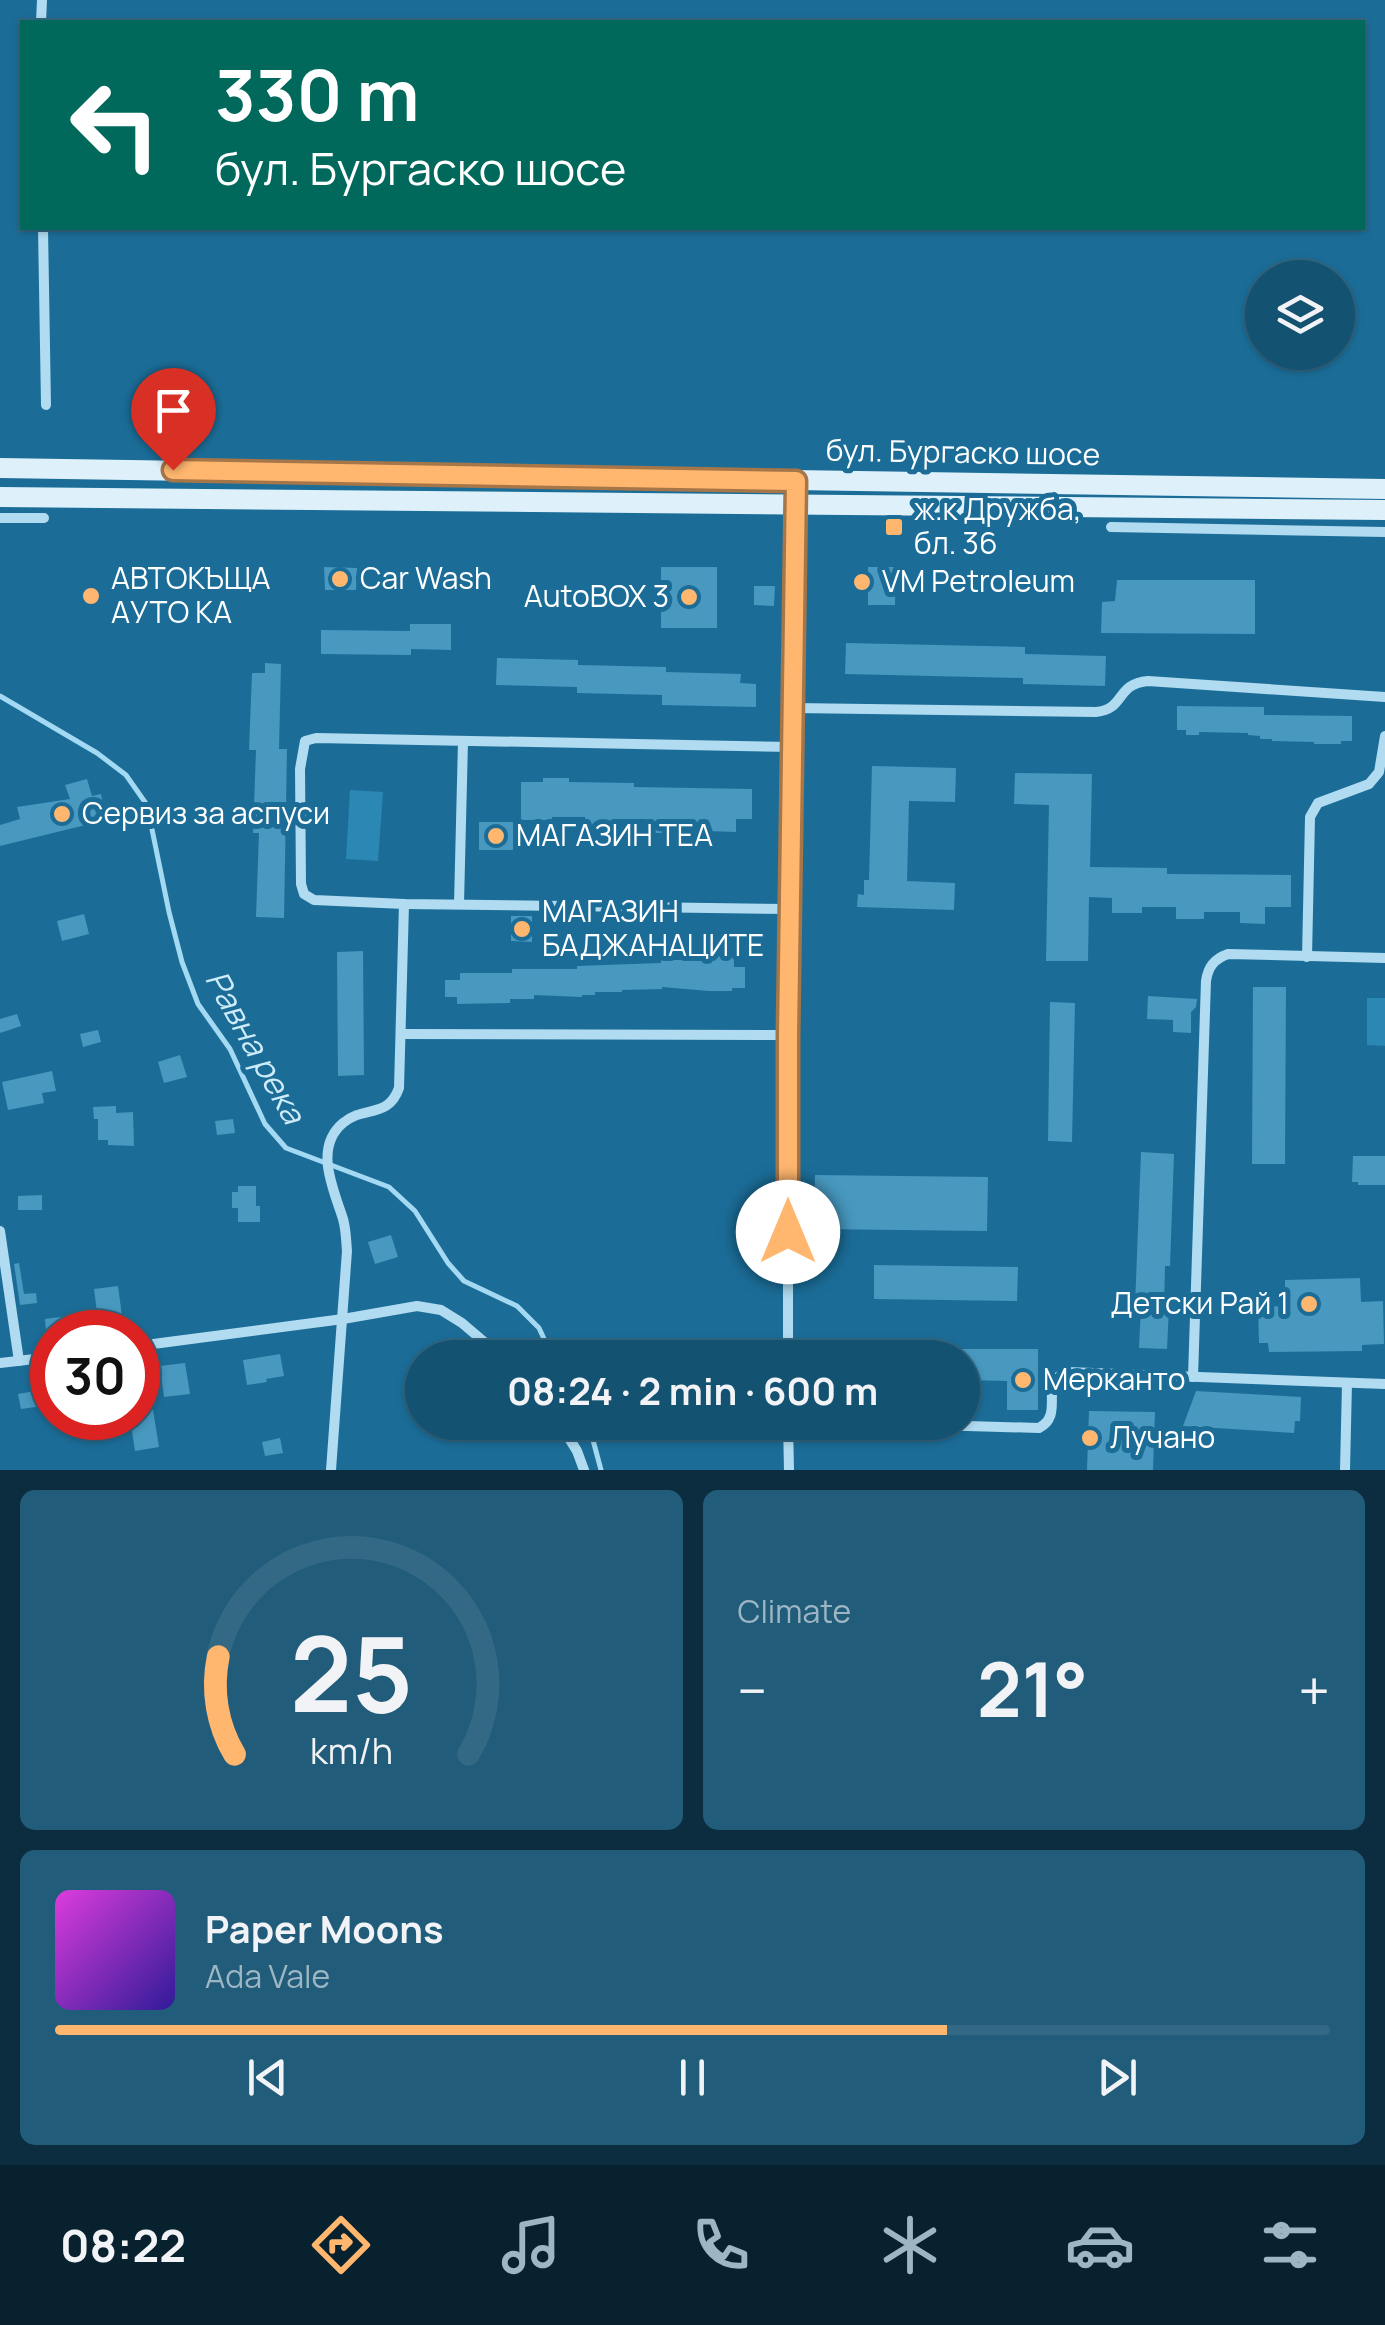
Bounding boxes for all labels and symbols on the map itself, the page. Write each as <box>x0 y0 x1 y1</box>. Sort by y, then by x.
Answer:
pin <box>131 368 216 471</box>
street label: бул. Бургаско шосе <box>826 429 1101 474</box>
place label: ж.к Дружба, бл. 36 <box>914 488 1082 563</box>
marker: ж.к Дружба, бл. 36 <box>883 516 905 538</box>
place label: АВТОКЪЩА АУТО КА <box>111 557 270 632</box>
place label: Car Wash <box>360 557 492 598</box>
place label: VM Petroleum <box>882 560 1075 601</box>
marker: Car Wash <box>329 568 351 590</box>
marker: VM Petroleum <box>851 571 873 593</box>
place label: AutoBOX 3 <box>524 575 669 616</box>
marker: АВТОКЪЩА АУТО КА <box>80 585 102 607</box>
marker: AutoBOX 3 <box>678 586 700 608</box>
place label: Сервиз за аспуси <box>82 792 330 833</box>
marker: Сервиз за аспуси <box>51 803 73 825</box>
place label: МАГАЗИН ТЕА <box>516 814 713 855</box>
marker: МАГАЗИН ТЕА <box>485 825 507 847</box>
place label: МАГАЗИН БАДЖАНАЦИТЕ <box>542 890 764 965</box>
marker: МАГАЗИН БАДЖАНАЦИТЕ <box>511 918 533 940</box>
water label: Равна река <box>196 962 317 1133</box>
position arrow <box>736 1180 840 1284</box>
place label: Детски Рай 1 <box>1111 1282 1289 1323</box>
marker: Детски Рай 1 <box>1298 1293 1320 1315</box>
speed limit sign: 30 <box>30 1310 160 1440</box>
place label: Мерканто <box>1043 1358 1185 1399</box>
marker: Мерканто <box>1012 1369 1034 1391</box>
place label: Лучано <box>1110 1416 1215 1457</box>
marker: Лучано <box>1079 1427 1101 1449</box>

